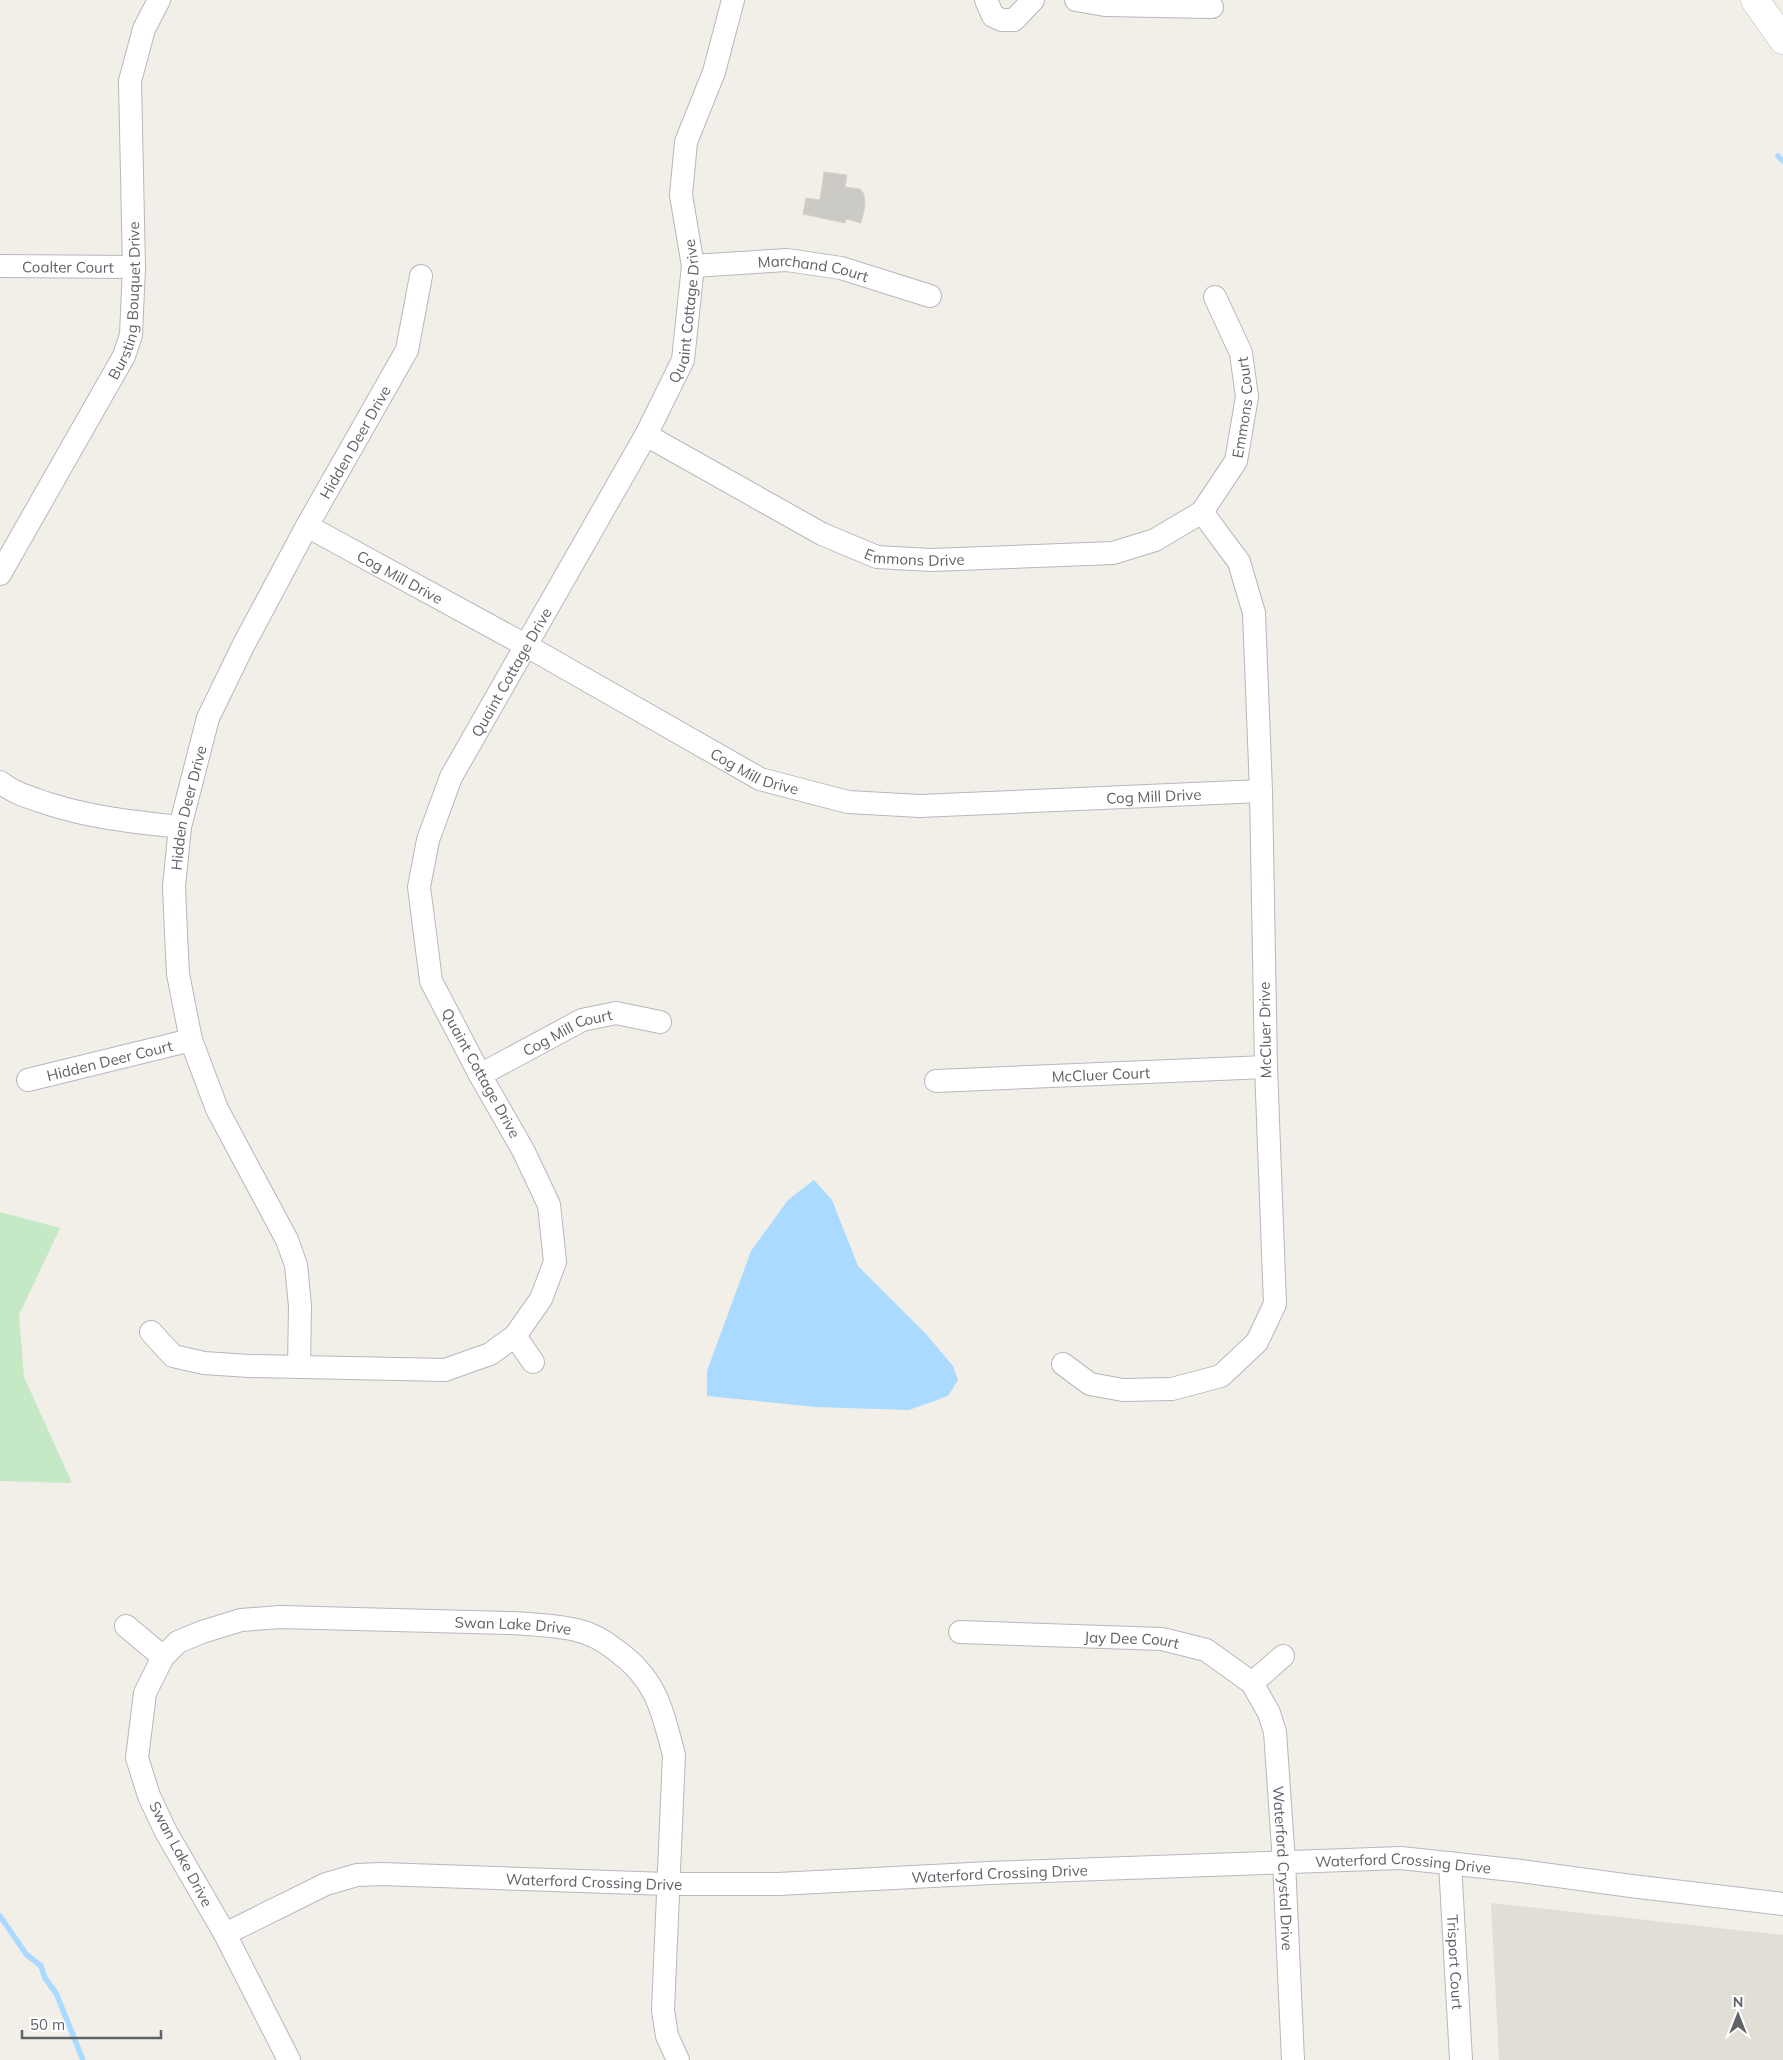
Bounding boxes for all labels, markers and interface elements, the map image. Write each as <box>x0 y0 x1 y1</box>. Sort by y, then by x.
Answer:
street label: Bursting Bouquet Drive <box>103 221 143 383</box>
street label: Quaint Cottage Drive <box>664 238 703 386</box>
street label: Marchand Court <box>757 250 871 286</box>
street label: Coalter Court <box>22 257 114 276</box>
street label: Emmons Court <box>1227 356 1257 459</box>
street label: Hidden Deer Drive <box>315 382 394 502</box>
street label: Emmons Drive <box>862 543 965 570</box>
street label: Cog Mill Drive <box>354 546 446 608</box>
street label: Quaint Cottage Drive <box>467 604 555 740</box>
street label: Hidden Deer Drive <box>166 743 210 871</box>
street label: Cog Mill Drive <box>707 743 801 798</box>
street label: Cog Mill Drive <box>1106 784 1202 807</box>
street label: McCluer Drive <box>1255 982 1275 1078</box>
street label: Quaint Cottage Drive <box>437 1005 525 1141</box>
street label: Cog Mill Court <box>519 1005 614 1060</box>
street label: Hidden Deer Court <box>45 1035 175 1085</box>
street label: McCluer Court <box>1051 1062 1150 1086</box>
street label: Swan Lake Drive <box>454 1612 573 1638</box>
street label: Jay Dee Court <box>1084 1627 1181 1652</box>
street label: Waterford Crystal Drive <box>1269 1785 1298 1951</box>
street label: Swan Lake Drive <box>145 1798 217 1910</box>
street label: Waterford Crossing Drive <box>1315 1849 1492 1877</box>
street label: Waterford Crossing Drive <box>911 1860 1088 1887</box>
street label: Waterford Crossing Drive <box>505 1869 682 1894</box>
street label: Trisport Court <box>1443 1914 1468 2010</box>
north arrow <box>1713 1990 1763 2040</box>
text: N <box>1733 1993 1743 2011</box>
scale bar <box>22 2008 161 2040</box>
text: 50 m <box>30 2015 65 2034</box>

